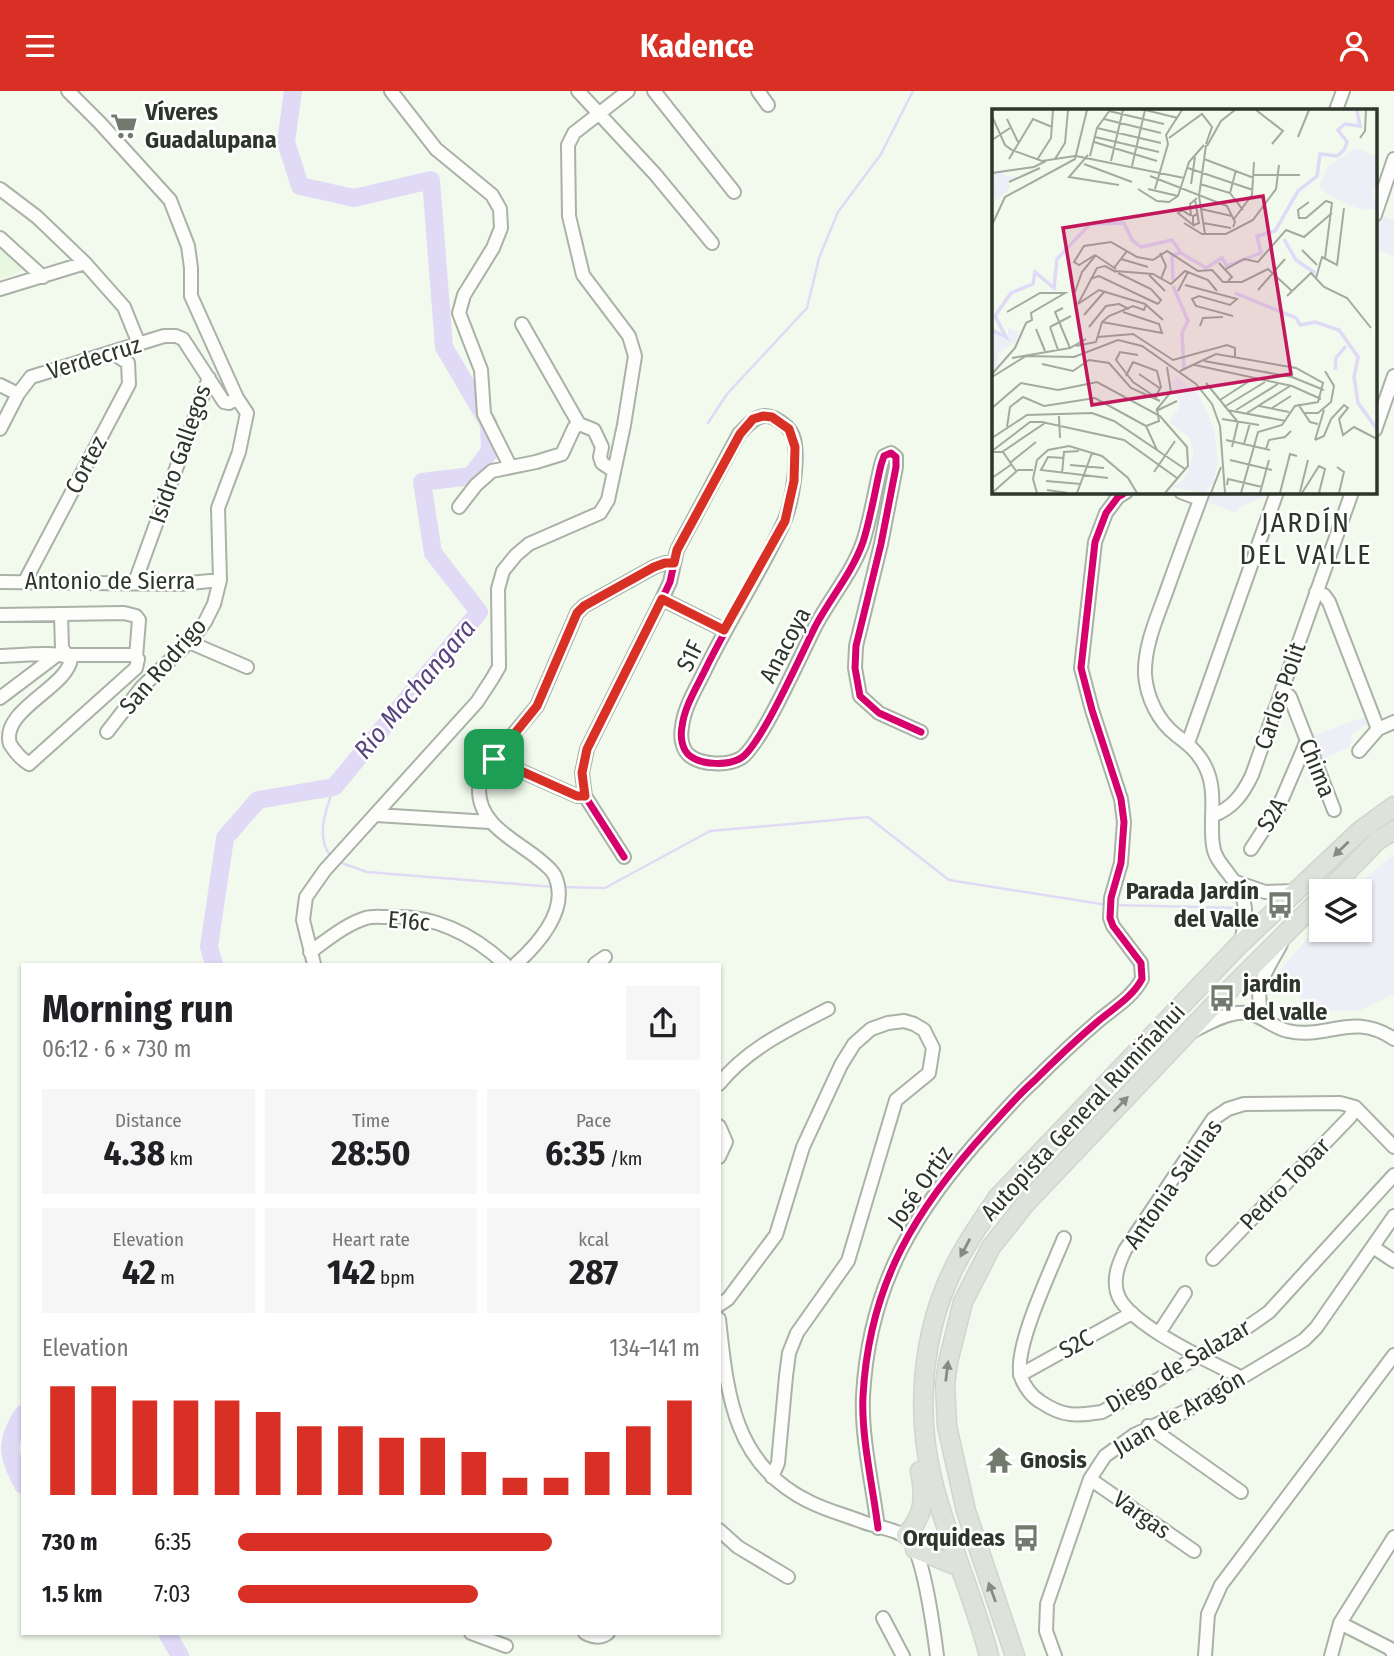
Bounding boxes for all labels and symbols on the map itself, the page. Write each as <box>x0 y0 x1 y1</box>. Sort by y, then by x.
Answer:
place label: Víveres Guadalupana <box>144 98 277 154</box>
inset map <box>992 109 1376 493</box>
supermarket icon: Víveres Guadalupana <box>109 111 139 141</box>
street label: Verdecruz <box>44 330 144 386</box>
street label: Isidro Gallegos <box>143 381 217 527</box>
street label: Cortez <box>59 431 113 499</box>
district label: JARDÍN DEL VALLE <box>1240 506 1372 571</box>
street label: Antonio de Sierra <box>25 567 195 595</box>
street label: Anacoya <box>754 602 816 688</box>
street label: San Rodrigo <box>114 612 212 720</box>
water label: Rio Machangara <box>348 613 482 765</box>
street label: S1F <box>671 635 710 676</box>
street label: Carlos Polit <box>1249 639 1311 753</box>
pin <box>464 729 524 789</box>
street label: Chima <box>1293 735 1341 801</box>
street label: S2A <box>1251 793 1293 837</box>
one-way arrow <box>1333 840 1350 857</box>
place label: Parada Jardín del Valle <box>1126 877 1259 933</box>
bus stop icon: Parada Jardín del Valle <box>1265 890 1295 920</box>
street label: E16c <box>387 905 431 937</box>
place label: jardin del valle <box>1241 970 1327 1026</box>
bus stop icon: jardin del valle <box>1207 983 1237 1013</box>
street label: Autopista General Rumiñahui <box>975 998 1191 1226</box>
one-way arrow <box>1112 1097 1129 1113</box>
street label: Antonia Salinas <box>1118 1114 1228 1254</box>
street label: Pedro Tobar <box>1234 1132 1336 1236</box>
street label: José Ortiz <box>882 1141 958 1233</box>
one-way arrow <box>959 1238 970 1258</box>
street label: Diego de Salazar <box>1101 1313 1256 1419</box>
street label: S2C <box>1054 1323 1098 1365</box>
one-way arrow <box>941 1359 952 1381</box>
street label: Juan de Aragón <box>1108 1364 1250 1462</box>
temple icon: Gnosis <box>984 1445 1014 1475</box>
place label: Gnosis <box>1020 1446 1087 1474</box>
street label: Vargas <box>1108 1485 1176 1545</box>
bus stop icon: Orquideas <box>1011 1523 1041 1553</box>
place label: Orquideas <box>903 1524 1005 1552</box>
one-way arrow <box>986 1581 997 1602</box>

